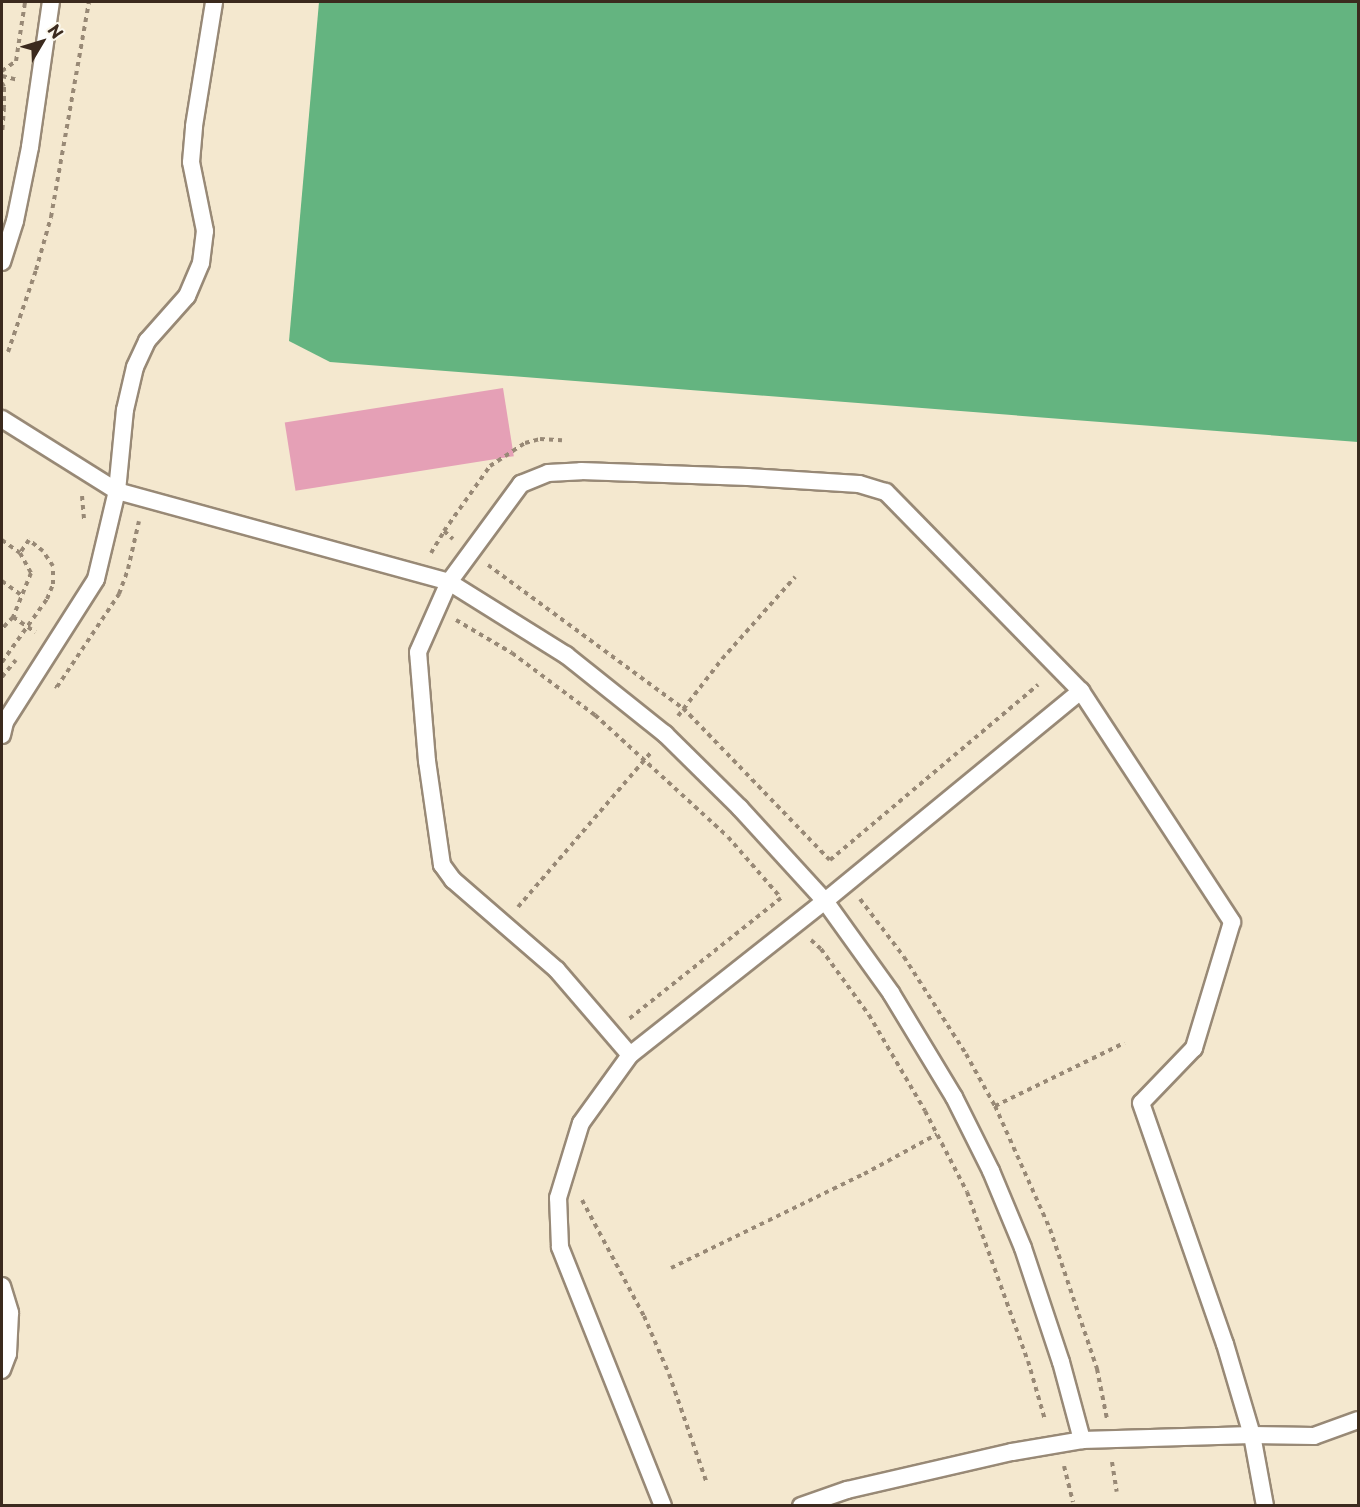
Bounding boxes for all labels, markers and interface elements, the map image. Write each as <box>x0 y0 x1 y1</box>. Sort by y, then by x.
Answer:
north arrow <box>12 12 72 72</box>
text: N <box>43 19 70 43</box>

